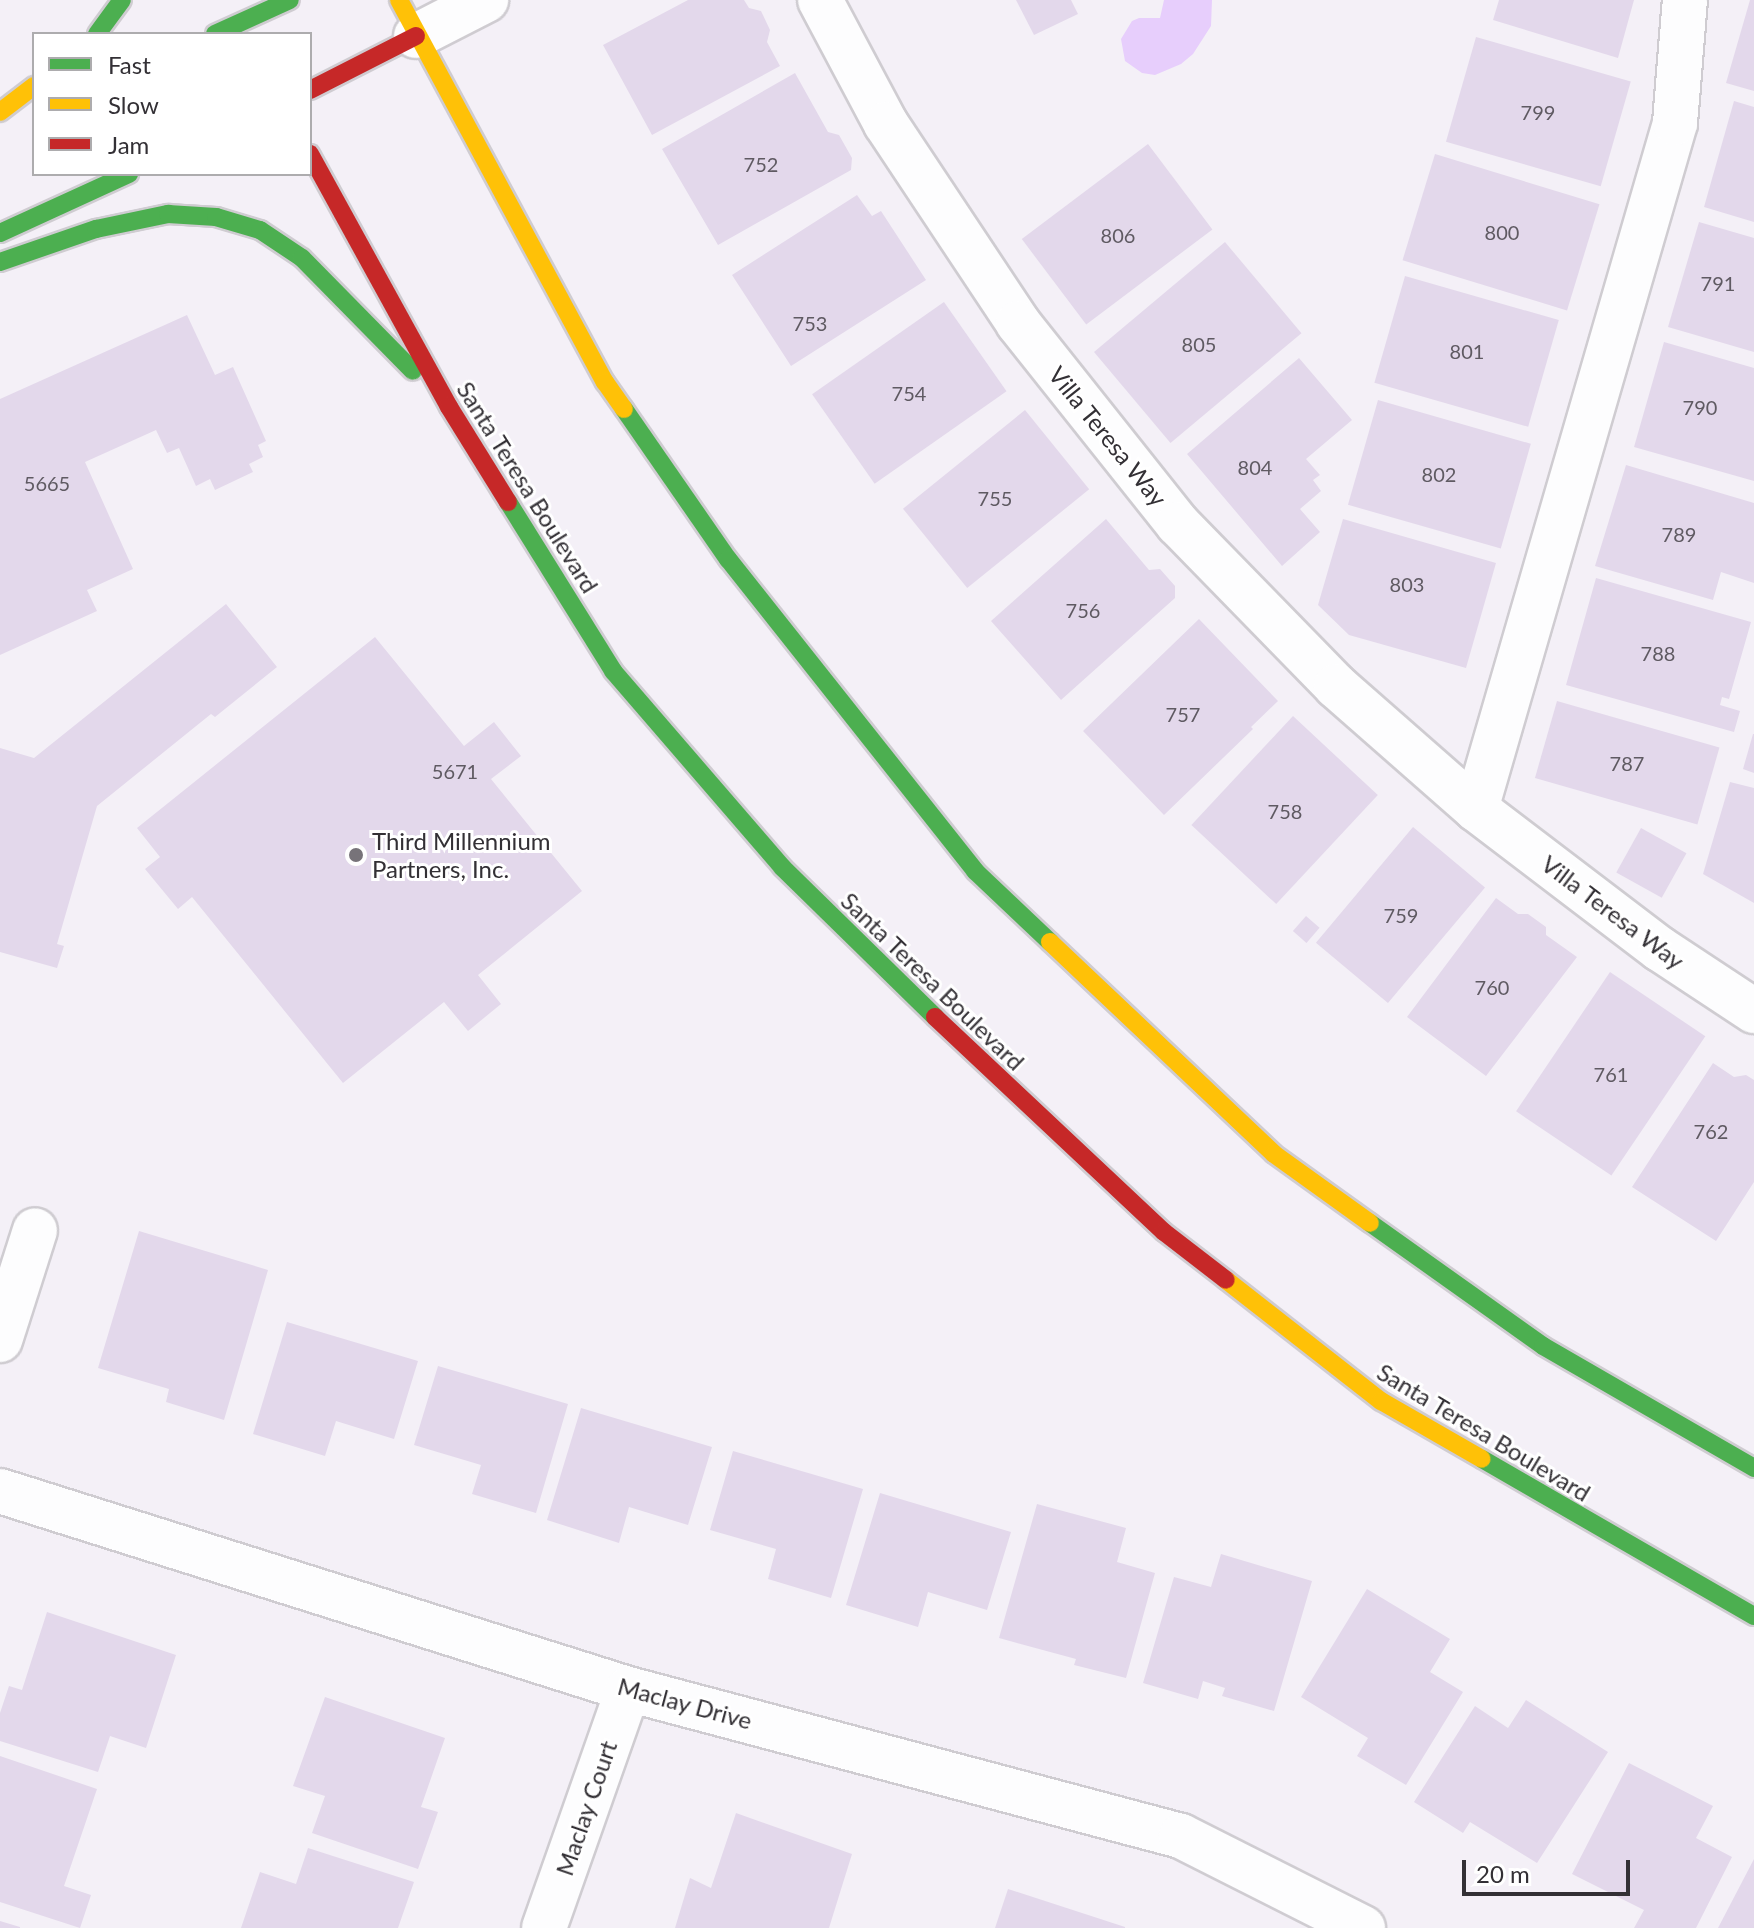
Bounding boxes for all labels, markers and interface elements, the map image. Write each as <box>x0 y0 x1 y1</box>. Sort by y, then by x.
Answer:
legend <box>32 32 312 176</box>
text: Fast <box>108 50 151 79</box>
text: Slow <box>108 90 159 119</box>
house number: 799 <box>1521 100 1555 124</box>
text: Jam <box>108 130 149 159</box>
house number: 752 <box>744 152 778 176</box>
house number: 800 <box>1485 220 1519 244</box>
house number: 806 <box>1101 223 1135 247</box>
house number: 791 <box>1701 271 1735 295</box>
house number: 753 <box>793 311 827 335</box>
house number: 805 <box>1182 332 1216 356</box>
house number: 801 <box>1450 339 1484 363</box>
street label: Villa Teresa Way <box>1043 360 1173 512</box>
street label: Santa Teresa Boulevard <box>451 376 605 598</box>
house number: 754 <box>892 381 926 405</box>
house number: 790 <box>1683 395 1717 419</box>
house number: 804 <box>1238 455 1272 479</box>
house number: 802 <box>1422 462 1456 486</box>
house number: 5665 <box>24 471 70 495</box>
house number: 755 <box>978 486 1012 510</box>
house number: 789 <box>1662 522 1696 546</box>
house number: 803 <box>1390 572 1424 596</box>
house number: 756 <box>1066 598 1100 622</box>
house number: 788 <box>1641 641 1675 665</box>
house number: 757 <box>1166 702 1200 726</box>
house number: 787 <box>1610 751 1644 775</box>
house number: 5671 <box>432 759 478 783</box>
house number: 758 <box>1268 799 1302 823</box>
place label: Third Millennium Partners, Inc. <box>372 827 550 883</box>
marker: Third Millennium Partners, Inc. <box>347 846 365 864</box>
street label: Villa Teresa Way <box>1536 849 1690 975</box>
street label: Santa Teresa Boulevard <box>835 886 1031 1076</box>
house number: 759 <box>1384 903 1418 927</box>
house number: 760 <box>1475 975 1509 999</box>
house number: 761 <box>1594 1062 1628 1086</box>
house number: 762 <box>1694 1119 1728 1143</box>
street label: Santa Teresa Boulevard <box>1372 1357 1596 1507</box>
street label: Maclay Drive <box>614 1671 756 1735</box>
street label: Maclay Court <box>549 1737 623 1879</box>
scale bar <box>1466 1844 1634 1894</box>
text: 20 m <box>1476 1859 1530 1888</box>

